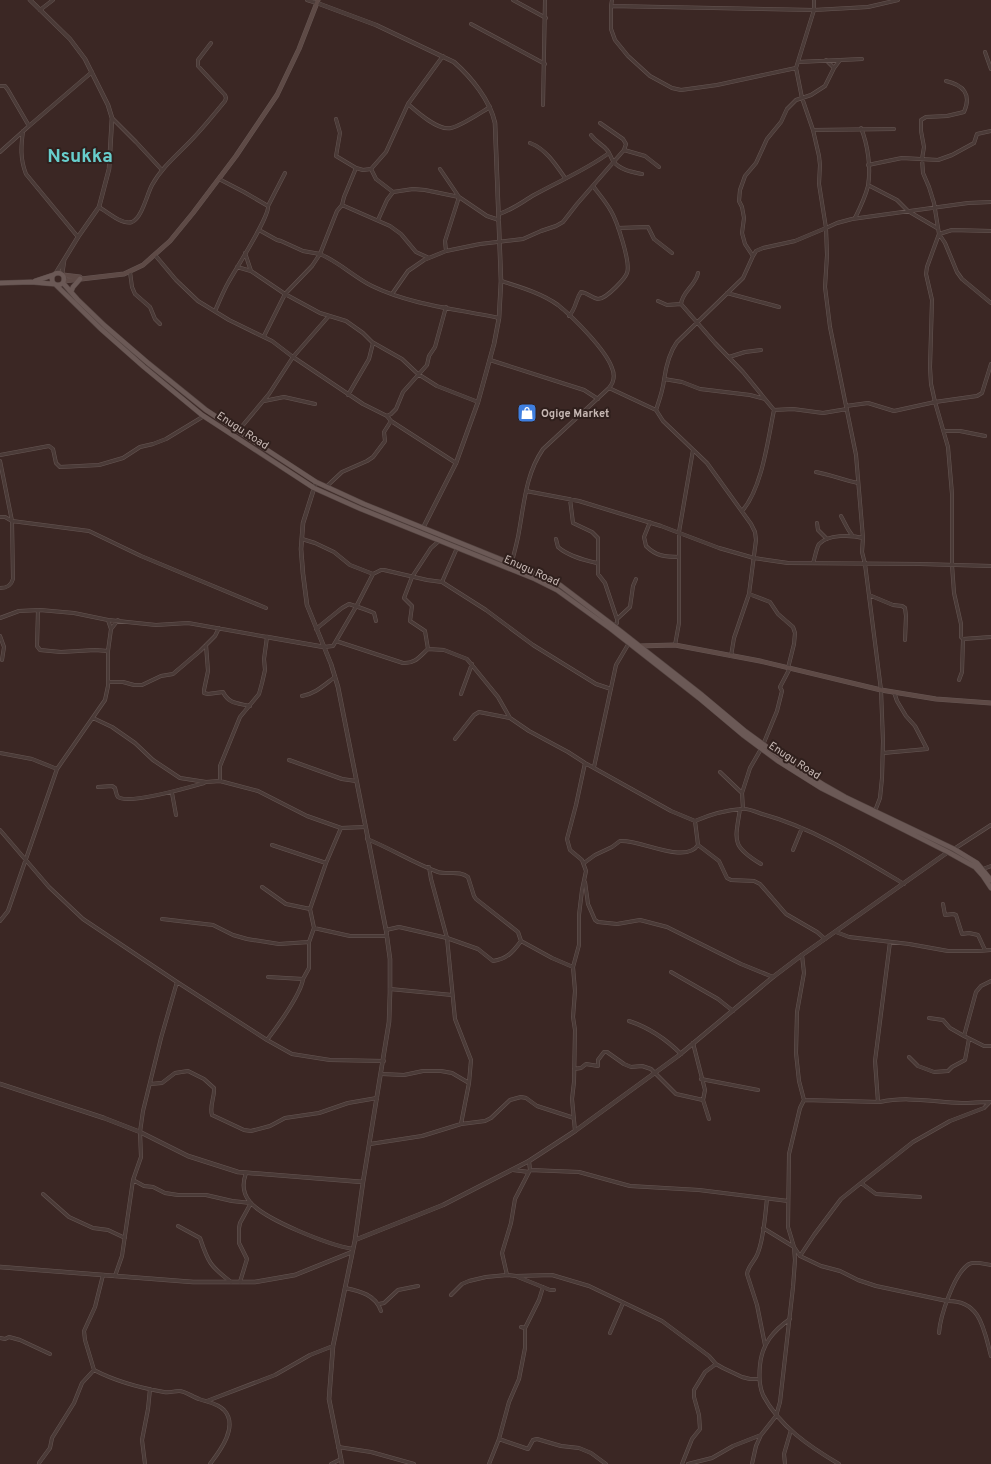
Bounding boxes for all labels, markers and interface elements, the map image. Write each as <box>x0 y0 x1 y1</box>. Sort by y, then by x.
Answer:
district label: Nsukka <box>47 145 113 169</box>
shop icon: Ogige Market <box>516 402 538 424</box>
place label: Ogige Market <box>541 407 609 421</box>
street label: Enugu Road <box>214 409 271 453</box>
street label: Enugu Road <box>502 552 562 589</box>
street label: Enugu Road <box>766 739 823 783</box>

